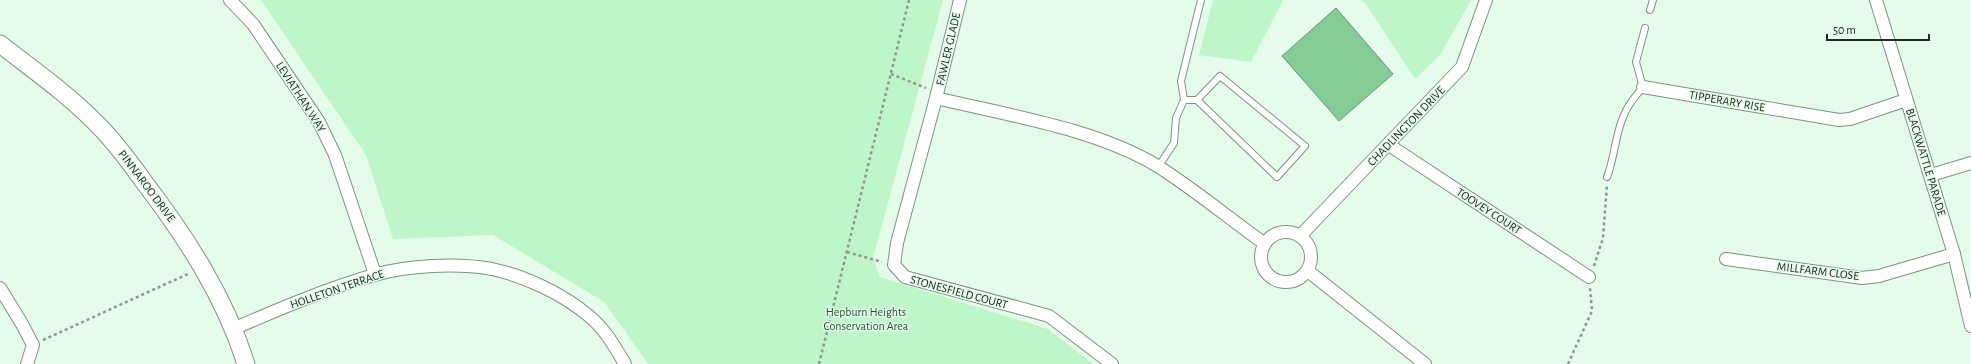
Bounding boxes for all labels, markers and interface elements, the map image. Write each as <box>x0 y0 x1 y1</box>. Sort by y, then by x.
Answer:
street label: FAWLER GLADE <box>934 11 962 87</box>
scale bar <box>1827 16 1929 42</box>
text: 50 m <box>1833 24 1856 36</box>
street label: LEVIATHAN WAY <box>274 60 329 135</box>
street label: CHADLINGTON DRIVE <box>1365 84 1447 168</box>
street label: TIPPERARY RISE <box>1688 88 1766 114</box>
street label: BLACKWATTLE PARADE <box>1904 107 1948 217</box>
street label: PINNAROO DRIVE <box>116 148 178 224</box>
street label: TOOVEY COURT <box>1454 186 1524 236</box>
street label: MILLFARM CLOSE <box>1776 260 1860 282</box>
street label: HOLLETON TERRACE <box>289 267 386 311</box>
street label: STONESFIELD COURT <box>909 273 1009 311</box>
park label: Hepburn Heights Conservation Area <box>824 306 909 332</box>

